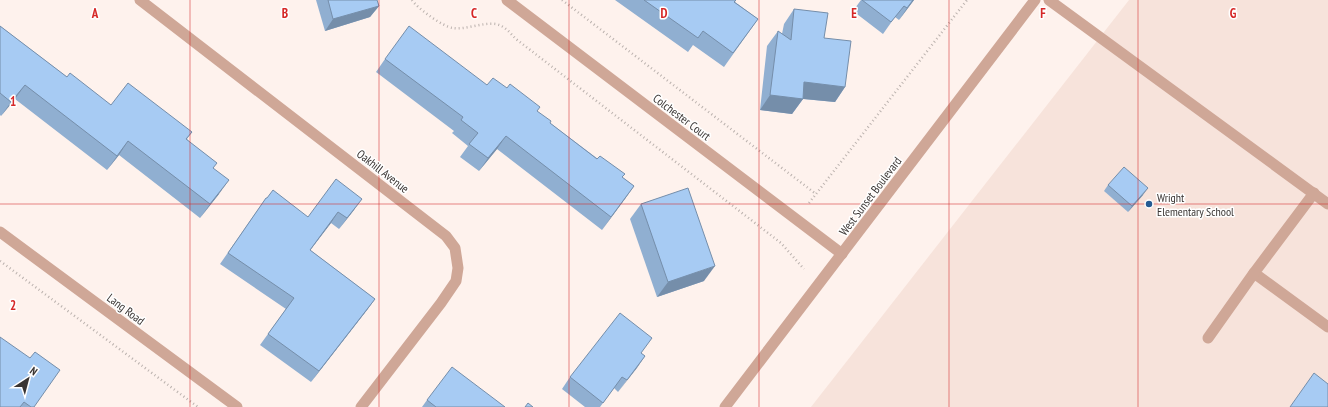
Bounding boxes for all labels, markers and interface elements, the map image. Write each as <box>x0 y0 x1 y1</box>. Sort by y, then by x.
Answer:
text: A <box>91 5 99 22</box>
text: B <box>282 5 288 22</box>
text: C <box>471 5 477 22</box>
text: D <box>661 5 668 22</box>
text: E <box>851 5 857 22</box>
text: F <box>1040 5 1046 22</box>
text: G <box>1230 5 1237 22</box>
street label: Colchester Court <box>650 91 714 144</box>
text: 1 <box>10 93 16 110</box>
street label: Oakhill Avenue <box>354 146 412 196</box>
street label: West Sunset Boulevard <box>836 154 904 238</box>
place label: Wright Elementary School <box>1157 190 1234 219</box>
marker: Wright Elementary School <box>1144 199 1154 209</box>
street label: Lang Road <box>104 290 148 328</box>
text: 2 <box>10 297 16 314</box>
north arrow <box>8 359 48 399</box>
text: N <box>27 363 40 378</box>

